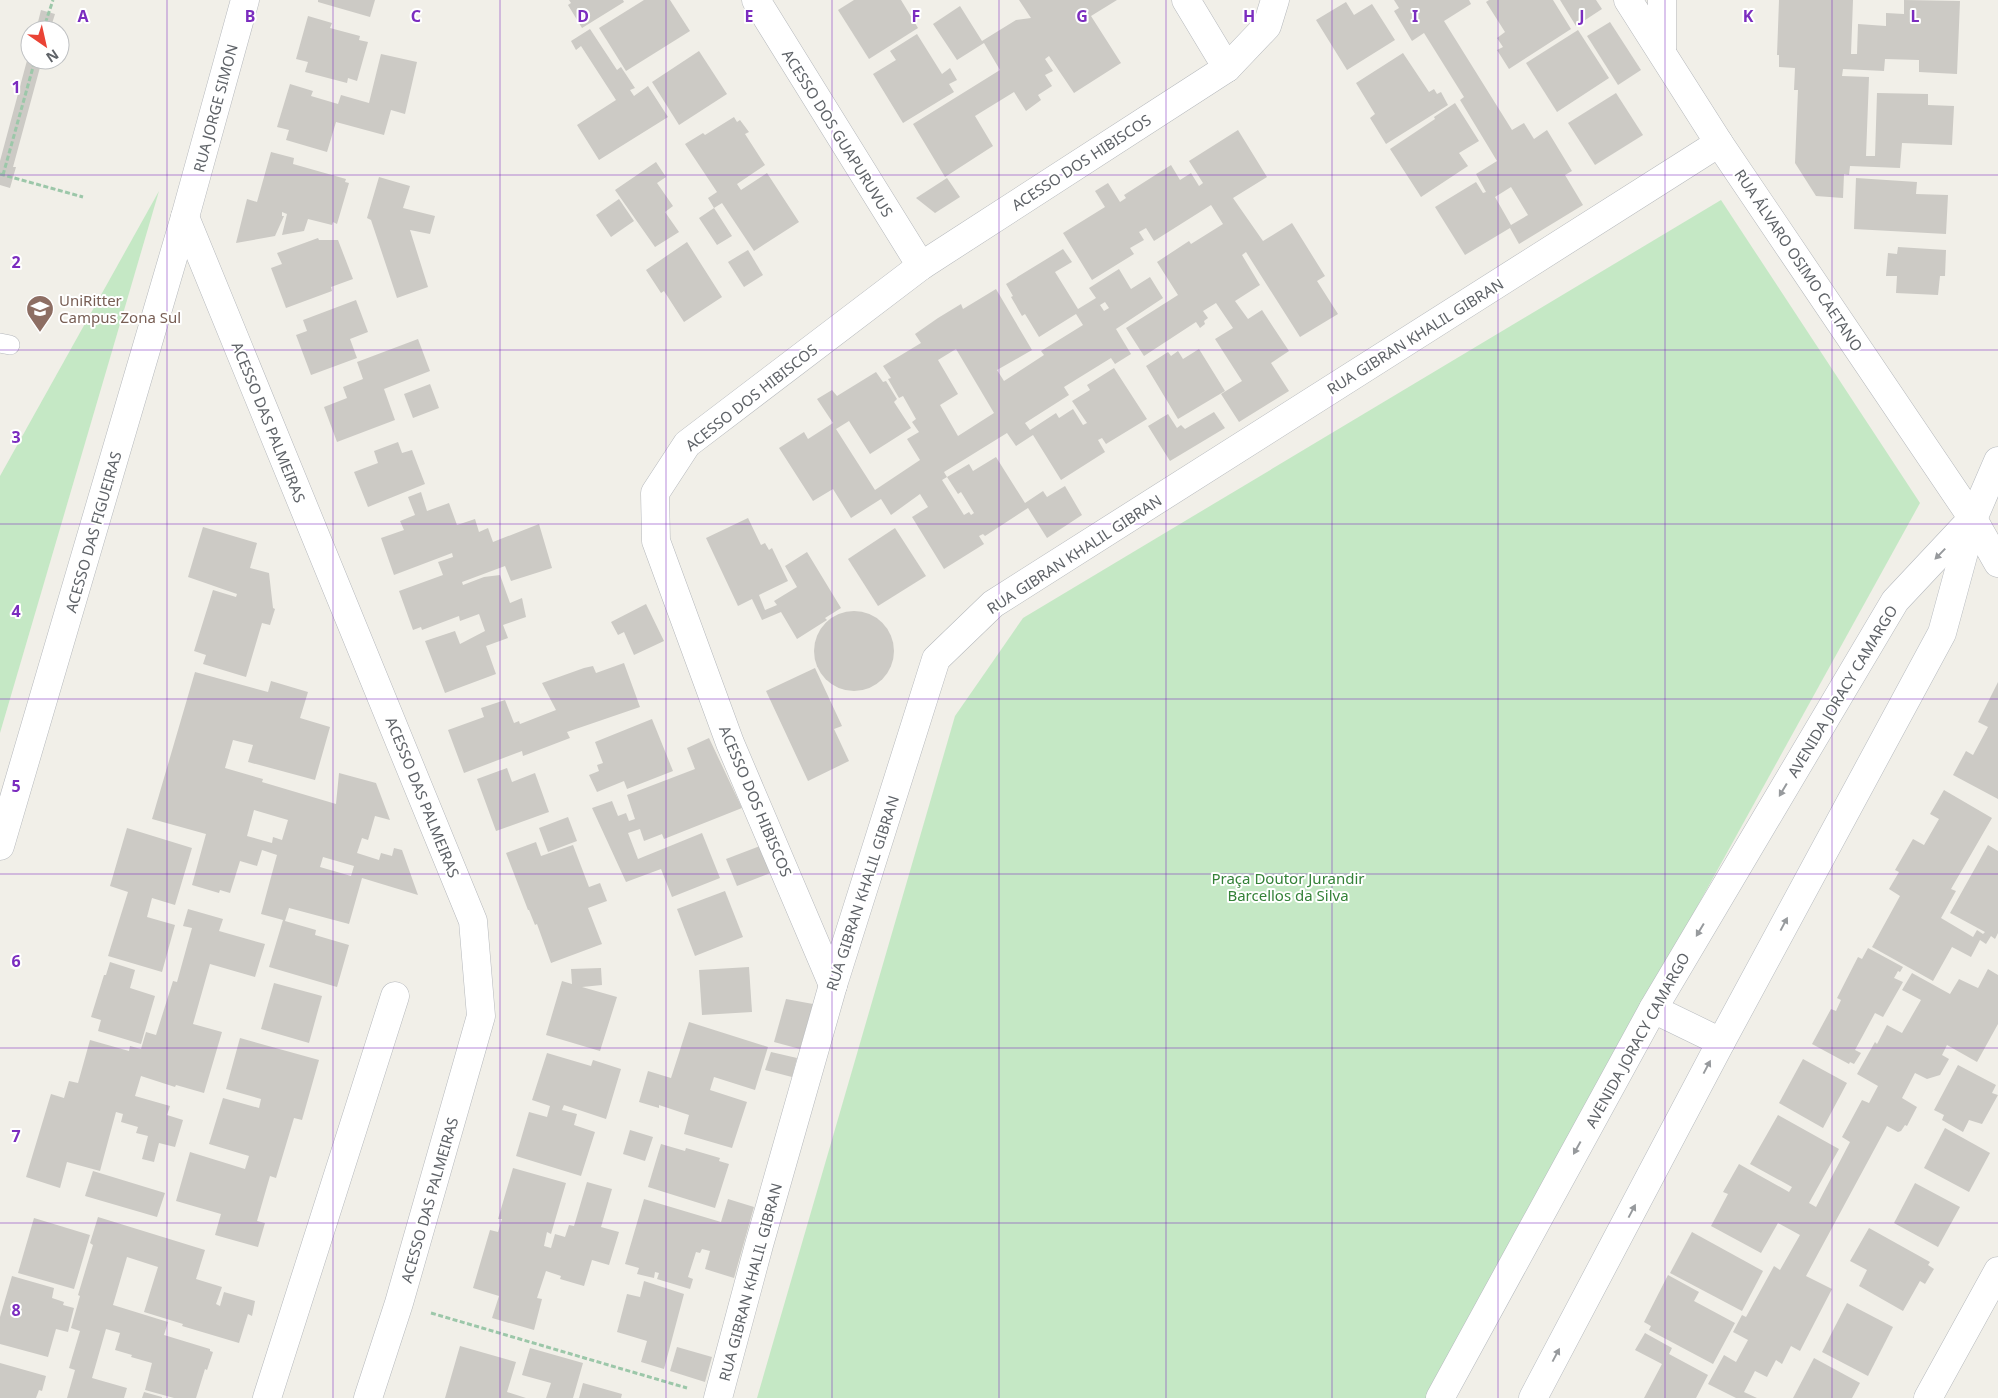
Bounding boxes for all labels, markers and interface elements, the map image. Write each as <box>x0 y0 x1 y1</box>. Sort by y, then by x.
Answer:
text: A <box>77 5 89 27</box>
text: B <box>245 5 255 27</box>
text: C <box>411 5 421 27</box>
text: D <box>577 5 589 27</box>
text: E <box>745 5 754 27</box>
text: F <box>912 5 920 27</box>
text: G <box>1076 5 1088 27</box>
text: H <box>1243 5 1255 27</box>
text: I <box>1412 5 1418 27</box>
text: J <box>1577 5 1585 27</box>
text: K <box>1743 5 1754 27</box>
text: L <box>1911 5 1920 27</box>
north arrow <box>20 20 70 70</box>
street label: RUA JORGE SIMON <box>188 42 242 174</box>
text: N <box>43 45 63 67</box>
street label: ACESSO DOS GUAPURUVUS <box>778 45 898 221</box>
text: 1 <box>11 76 21 98</box>
street label: ACESSO DOS HIBISCOS <box>1007 109 1155 215</box>
street label: RUA ÁLVARO OSIMO CAETANO <box>1730 165 1868 355</box>
text: 2 <box>11 251 21 273</box>
street label: RUA GIBRAN KHALIL GIBRAN <box>1323 273 1507 399</box>
place label: UniRitter Campus Zona Sul <box>59 290 181 327</box>
school or university icon: UniRitter Campus Zona Sul <box>25 294 55 333</box>
street label: ACESSO DAS PALMEIRAS <box>228 339 310 505</box>
street label: ACESSO DOS HIBISCOS <box>681 339 821 455</box>
text: 3 <box>11 426 21 448</box>
street label: ACESSO DAS FIGUEIRAS <box>60 449 126 615</box>
street label: RUA GIBRAN KHALIL GIBRAN <box>983 490 1165 618</box>
one-way arrow <box>1934 548 1946 560</box>
text: 4 <box>11 600 21 622</box>
street label: AVENIDA JORACY CAMARGO <box>1783 601 1901 781</box>
street label: ACESSO DAS PALMEIRAS <box>382 714 464 880</box>
street label: ACESSO DOS HIBISCOS <box>715 722 797 880</box>
text: 5 <box>11 775 21 797</box>
one-way arrow <box>1778 784 1787 797</box>
street label: RUA GIBRAN KHALIL GIBRAN <box>821 793 903 993</box>
park label: Praça Doutor Jurandir Barcellos da Silva <box>1211 868 1365 905</box>
one-way arrow <box>1780 917 1789 931</box>
one-way arrow <box>1695 924 1704 937</box>
street label: AVENIDA JORACY CAMARGO <box>1580 949 1694 1131</box>
text: 6 <box>11 950 21 972</box>
one-way arrow <box>1703 1060 1711 1074</box>
street label: ACESSO DAS PALMEIRAS <box>396 1115 462 1285</box>
text: 7 <box>11 1125 21 1147</box>
one-way arrow <box>1573 1140 1581 1155</box>
street label: RUA GIBRAN KHALIL GIBRAN <box>714 1181 786 1383</box>
one-way arrow <box>1628 1204 1636 1218</box>
text: 8 <box>11 1299 21 1321</box>
one-way arrow <box>1552 1348 1560 1362</box>

